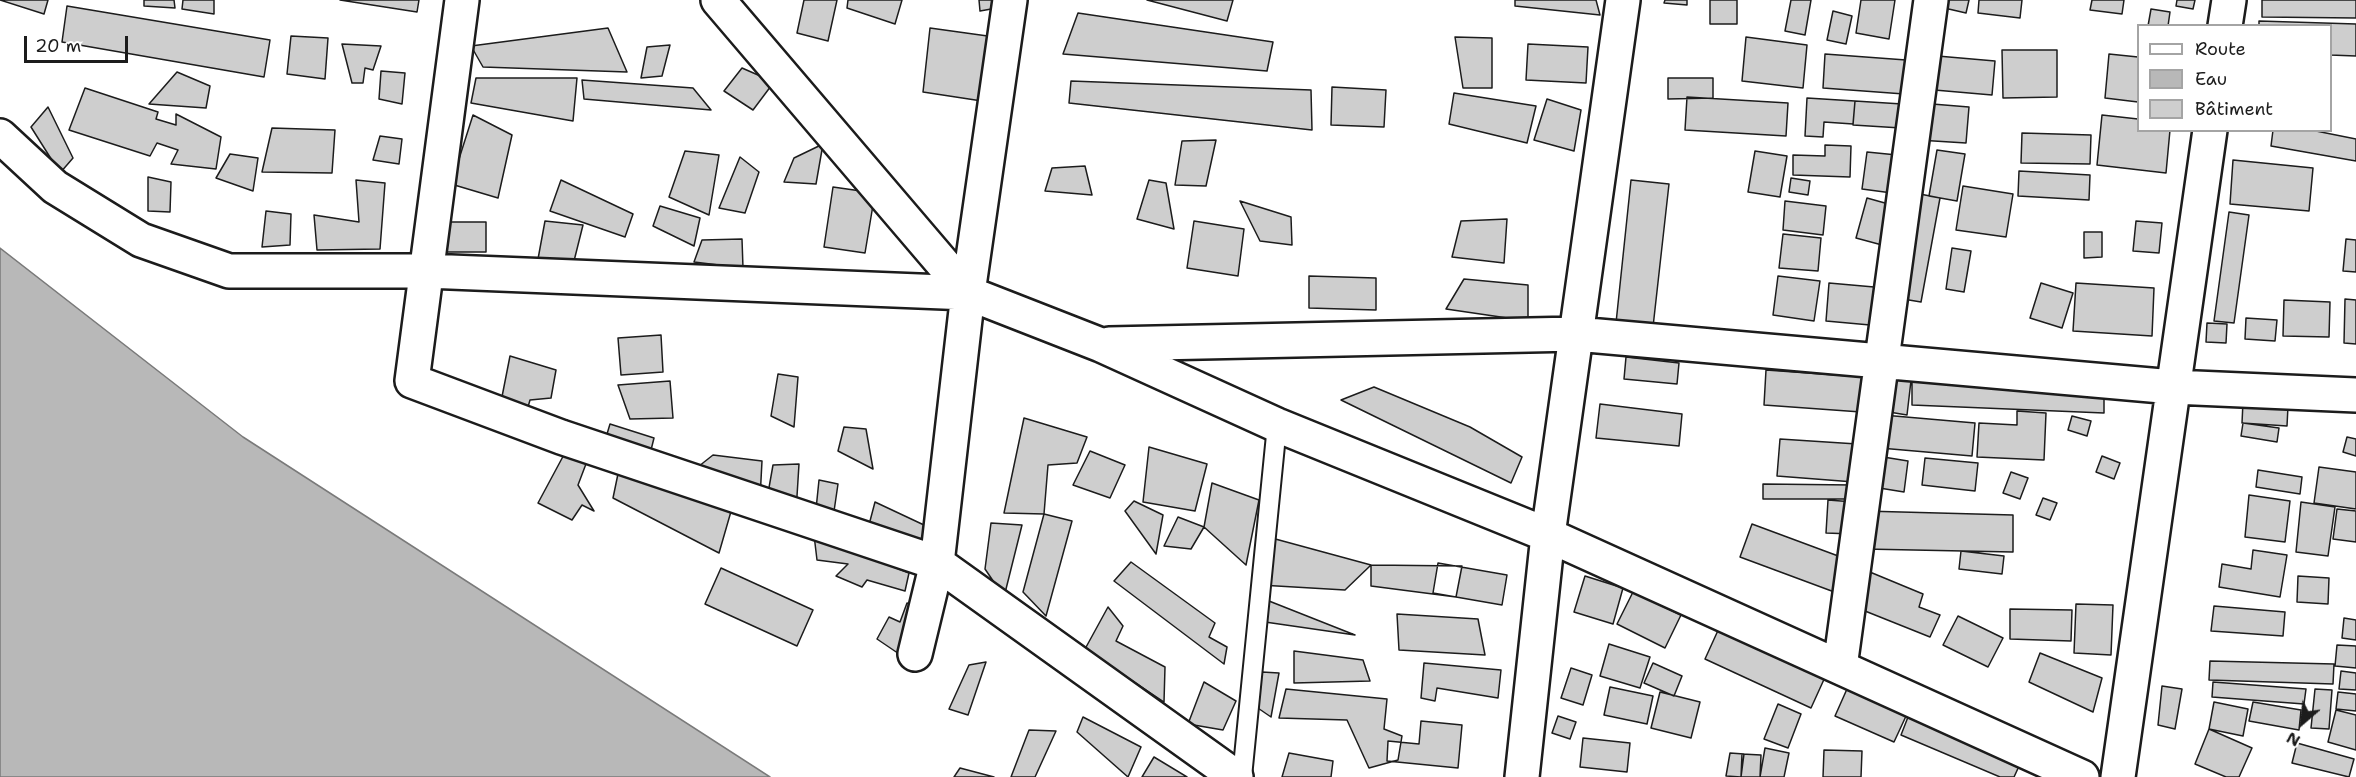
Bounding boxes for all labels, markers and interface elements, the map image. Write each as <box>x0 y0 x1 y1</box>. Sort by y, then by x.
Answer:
scale bar <box>27 24 130 62</box>
legend <box>2137 24 2332 132</box>
text: 20 m <box>35 34 81 58</box>
text: Route <box>2195 37 2246 61</box>
text: Eau <box>2195 67 2227 91</box>
text: Bâtiment <box>2195 97 2273 121</box>
north arrow <box>2272 693 2332 753</box>
text: N <box>2283 727 2304 752</box>

